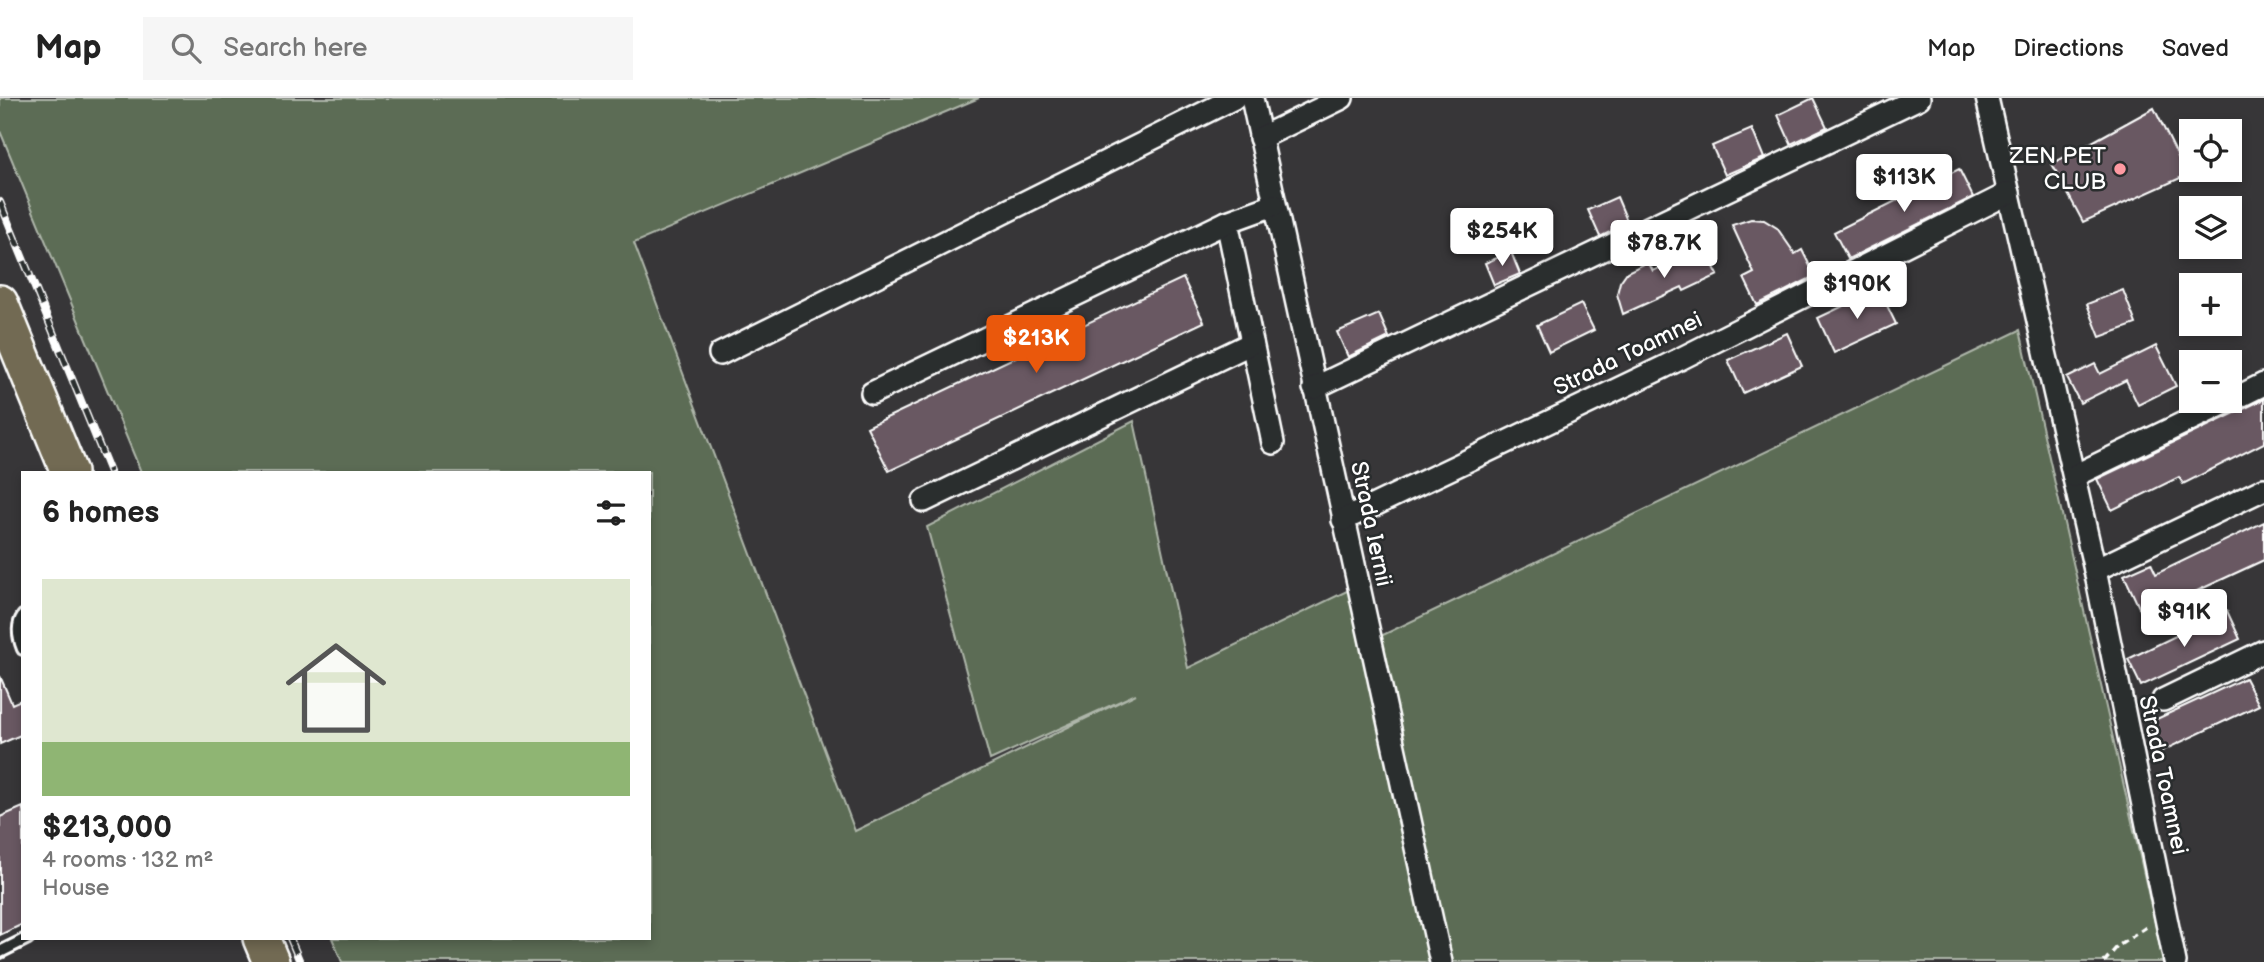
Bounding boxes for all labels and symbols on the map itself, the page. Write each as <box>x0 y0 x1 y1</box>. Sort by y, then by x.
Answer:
place label: ZEN PET CLUB <box>2009 142 2106 196</box>
pin: $113K <box>1855 155 1953 214</box>
marker: ZEN PET CLUB <box>2112 161 2128 177</box>
pin: $254K <box>1453 208 1551 268</box>
pin: $78.7K <box>1607 220 1721 280</box>
pin: $190K <box>1808 262 1906 321</box>
street label: Strada Toamnei <box>1549 306 1707 402</box>
pin: $213K <box>987 316 1085 375</box>
street label: Strada Iernii <box>1344 459 1398 589</box>
pin: $91K <box>2143 589 2225 649</box>
street label: Strada Toamnei <box>2132 693 2194 857</box>

